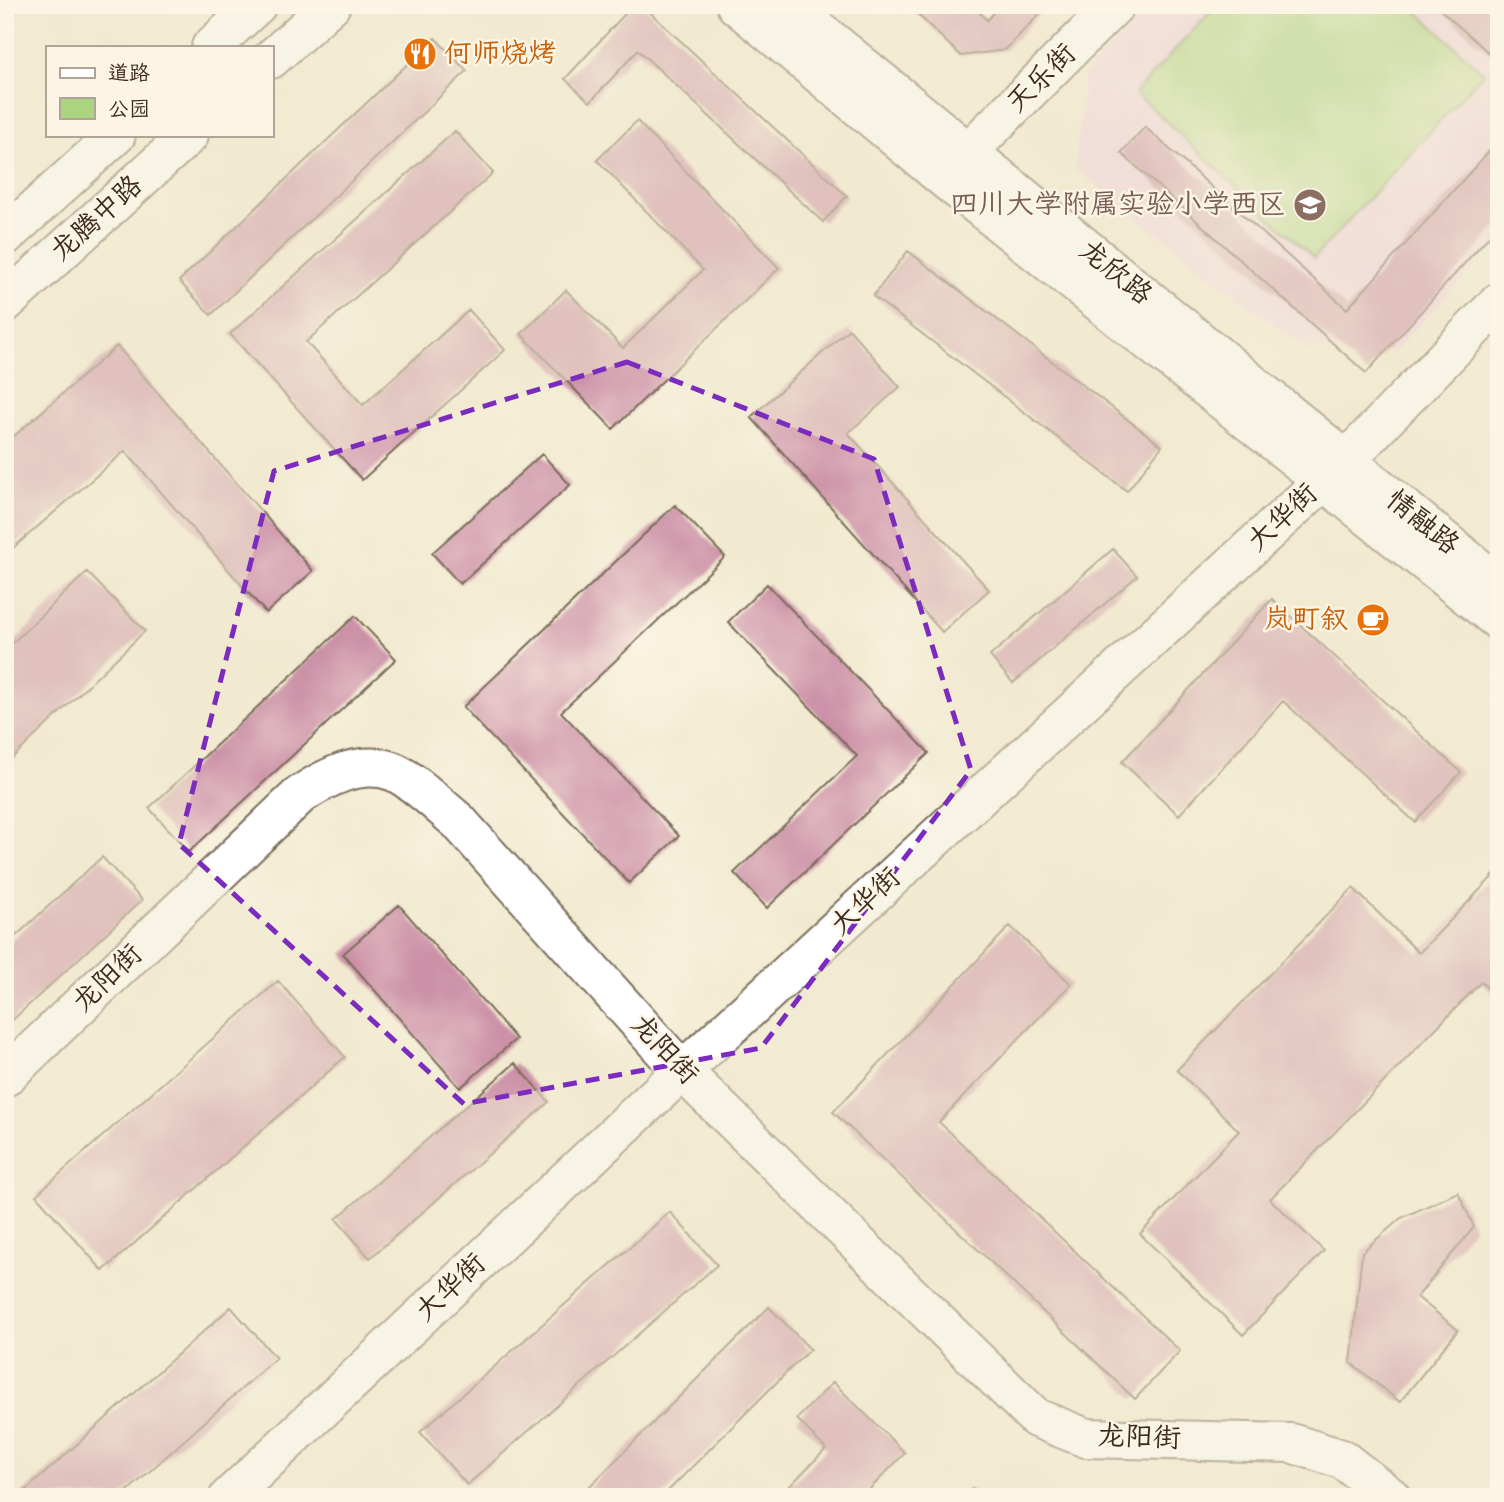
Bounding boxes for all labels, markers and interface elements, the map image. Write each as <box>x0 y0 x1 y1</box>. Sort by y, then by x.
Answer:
restaurant icon: 何师烧烤 <box>401 35 439 73</box>
place label: 何师烧烤 <box>444 36 556 73</box>
street label: 天乐街 <box>999 36 1085 122</box>
legend <box>46 46 273 136</box>
text: 道路 <box>108 60 150 88</box>
text: 公园 <box>108 96 150 124</box>
street label: 龙腾中路 <box>43 168 151 270</box>
school or university icon: 四川大学附属实验小学西区 <box>1291 186 1329 224</box>
place label: 四川大学附属实验小学西区 <box>950 187 1286 224</box>
street label: 龙欣路 <box>1071 232 1159 314</box>
street label: 大华街 <box>1240 476 1326 560</box>
street label: 情融路 <box>1378 482 1466 564</box>
cafe icon: 岚町叙 <box>1354 601 1392 639</box>
place label: 岚町叙 <box>1264 602 1348 639</box>
street label: 大华街 <box>823 860 909 944</box>
street label: 龙阳街 <box>65 937 151 1021</box>
street label: 龙阳街 <box>622 1007 706 1093</box>
street label: 大华街 <box>408 1246 494 1330</box>
street label: 龙阳街 <box>1096 1418 1182 1458</box>

